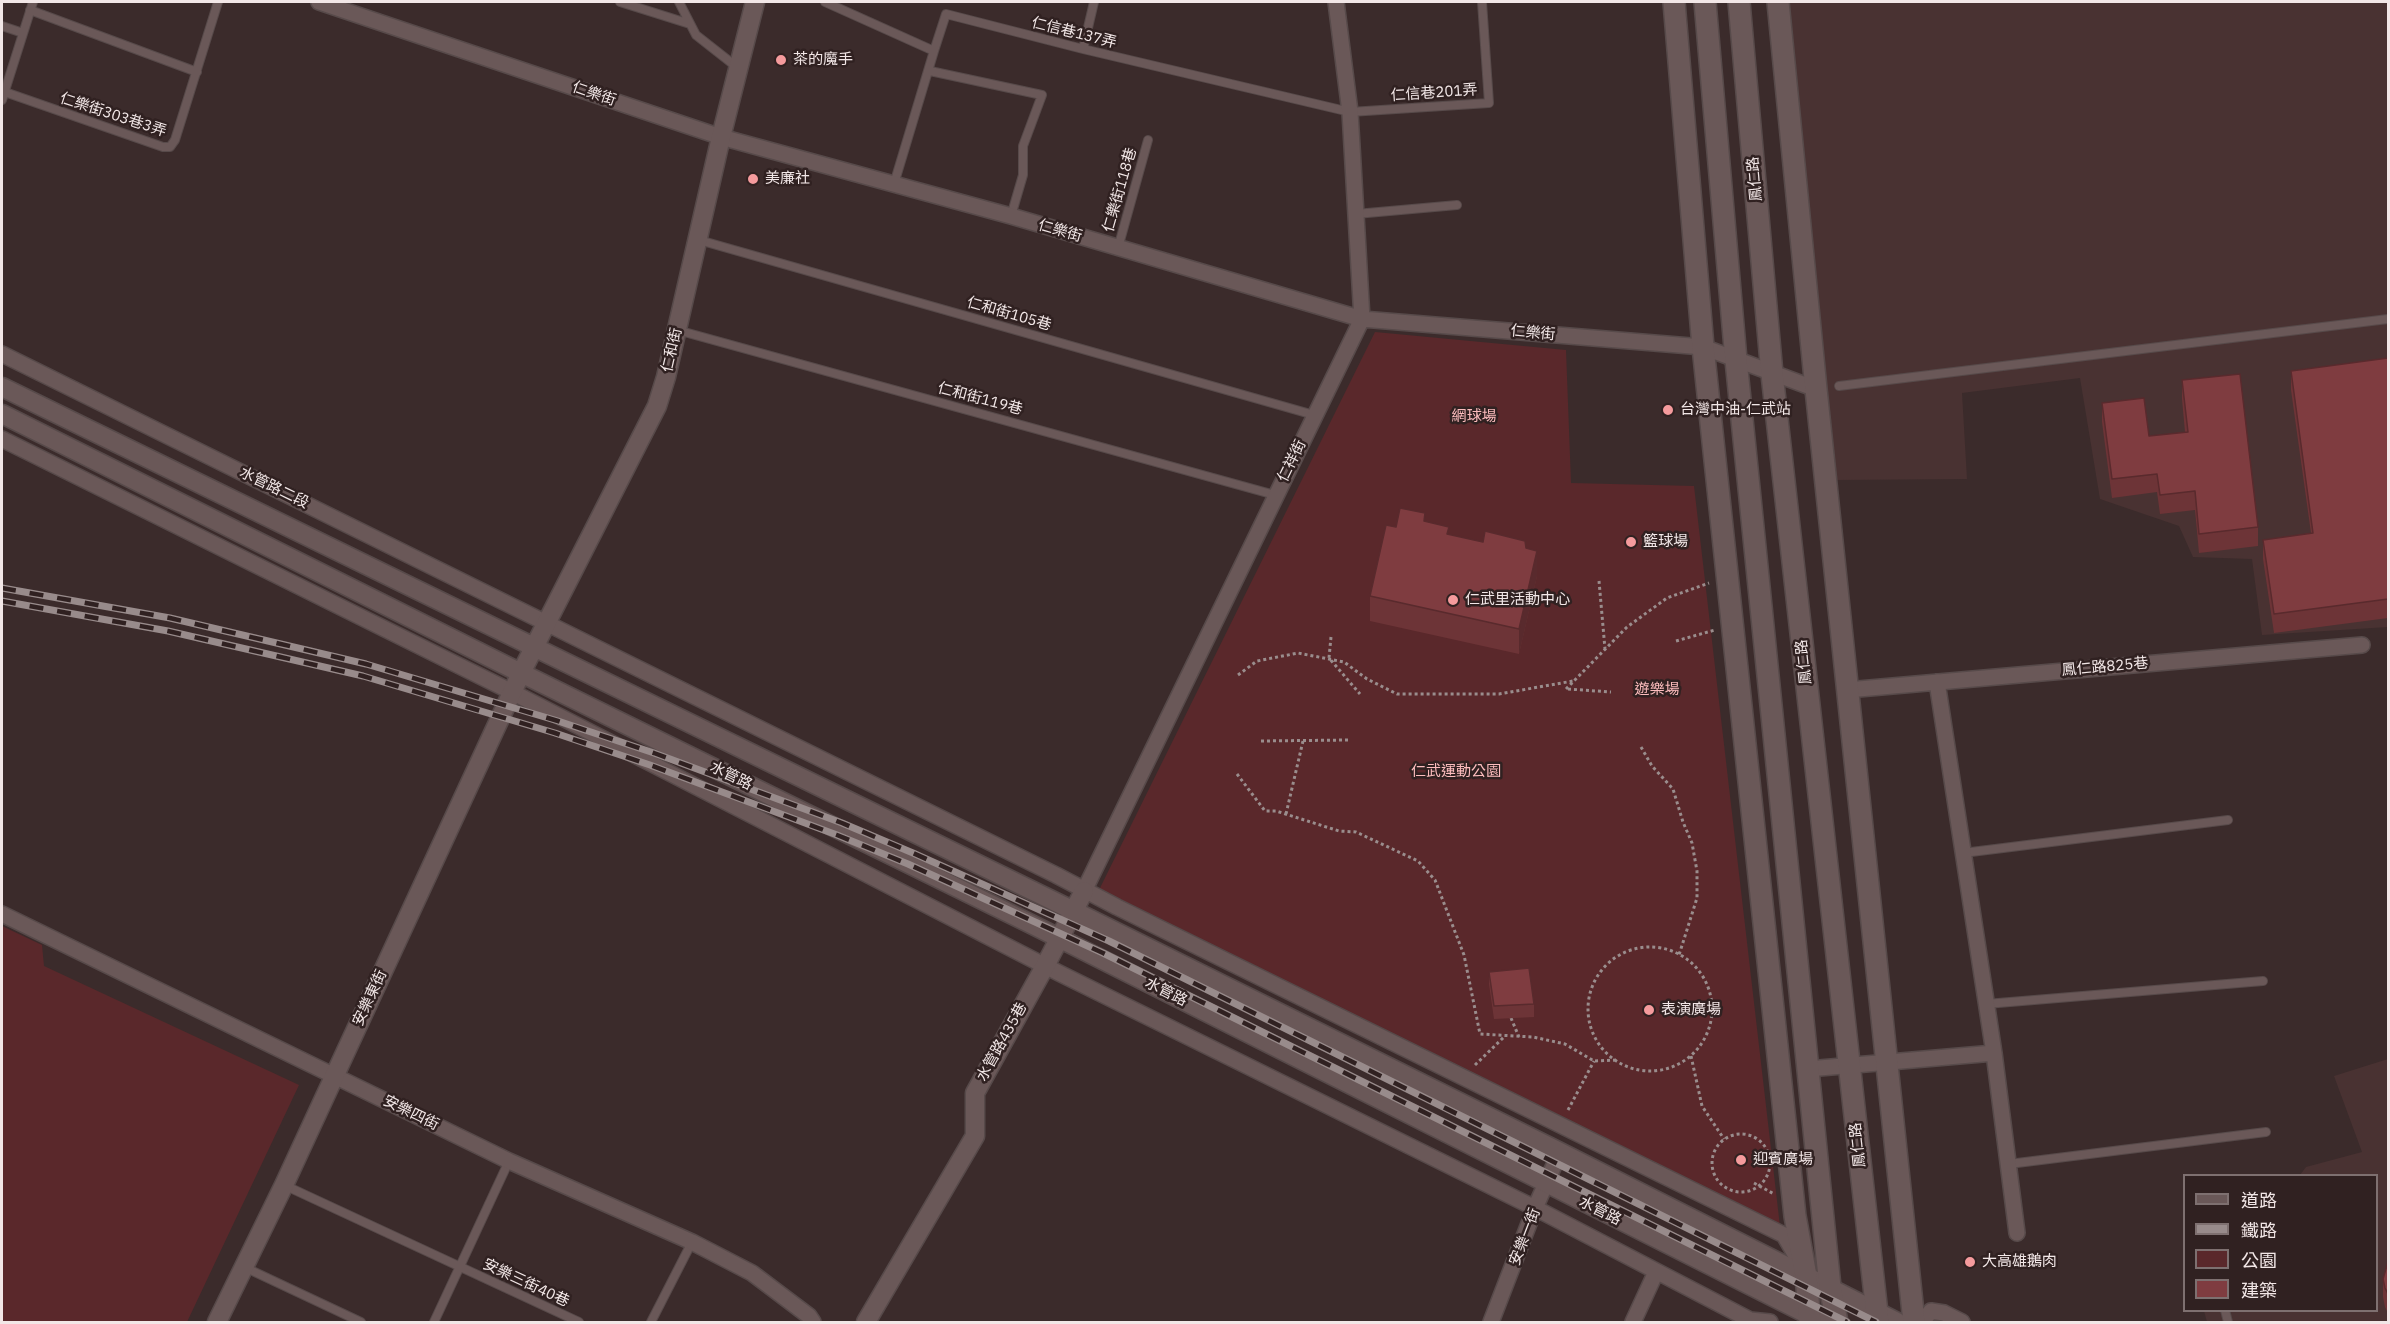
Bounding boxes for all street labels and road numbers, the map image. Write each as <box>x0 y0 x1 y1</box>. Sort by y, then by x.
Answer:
street label: 仁信巷137弄 <box>1030 14 1118 52</box>
street label: 仁樂街 <box>570 78 618 110</box>
street label: 仁信巷201弄 <box>1390 81 1478 105</box>
street label: 仁樂街303巷3弄 <box>57 89 169 141</box>
street label: 仁樂街118巷 <box>1099 146 1141 234</box>
street label: 鳳仁路 <box>1744 156 1766 202</box>
street label: 仁樂街 <box>1036 216 1084 246</box>
street label: 仁和街105巷 <box>965 293 1053 335</box>
street label: 仁樂街 <box>1510 322 1556 344</box>
street label: 仁和街 <box>658 326 686 374</box>
street label: 仁和街119巷 <box>936 379 1024 419</box>
street label: 仁祥街 <box>1274 437 1310 485</box>
street label: 水管路二段 <box>236 463 312 513</box>
street label: 鳳仁路 <box>1793 639 1815 685</box>
street label: 鳳仁路825巷 <box>2061 654 2149 680</box>
street label: 水管路 <box>707 758 755 794</box>
street label: 安樂東街 <box>349 967 391 1029</box>
street label: 水管路 <box>1142 974 1190 1010</box>
street label: 水管路435巷 <box>973 1000 1031 1084</box>
street label: 安樂四街 <box>380 1092 442 1134</box>
street label: 鳳仁路 <box>1847 1122 1869 1168</box>
street label: 水管路 <box>1576 1193 1624 1229</box>
street label: 安樂一街 <box>1506 1206 1544 1268</box>
street label: 安樂三街40巷 <box>480 1255 572 1311</box>

